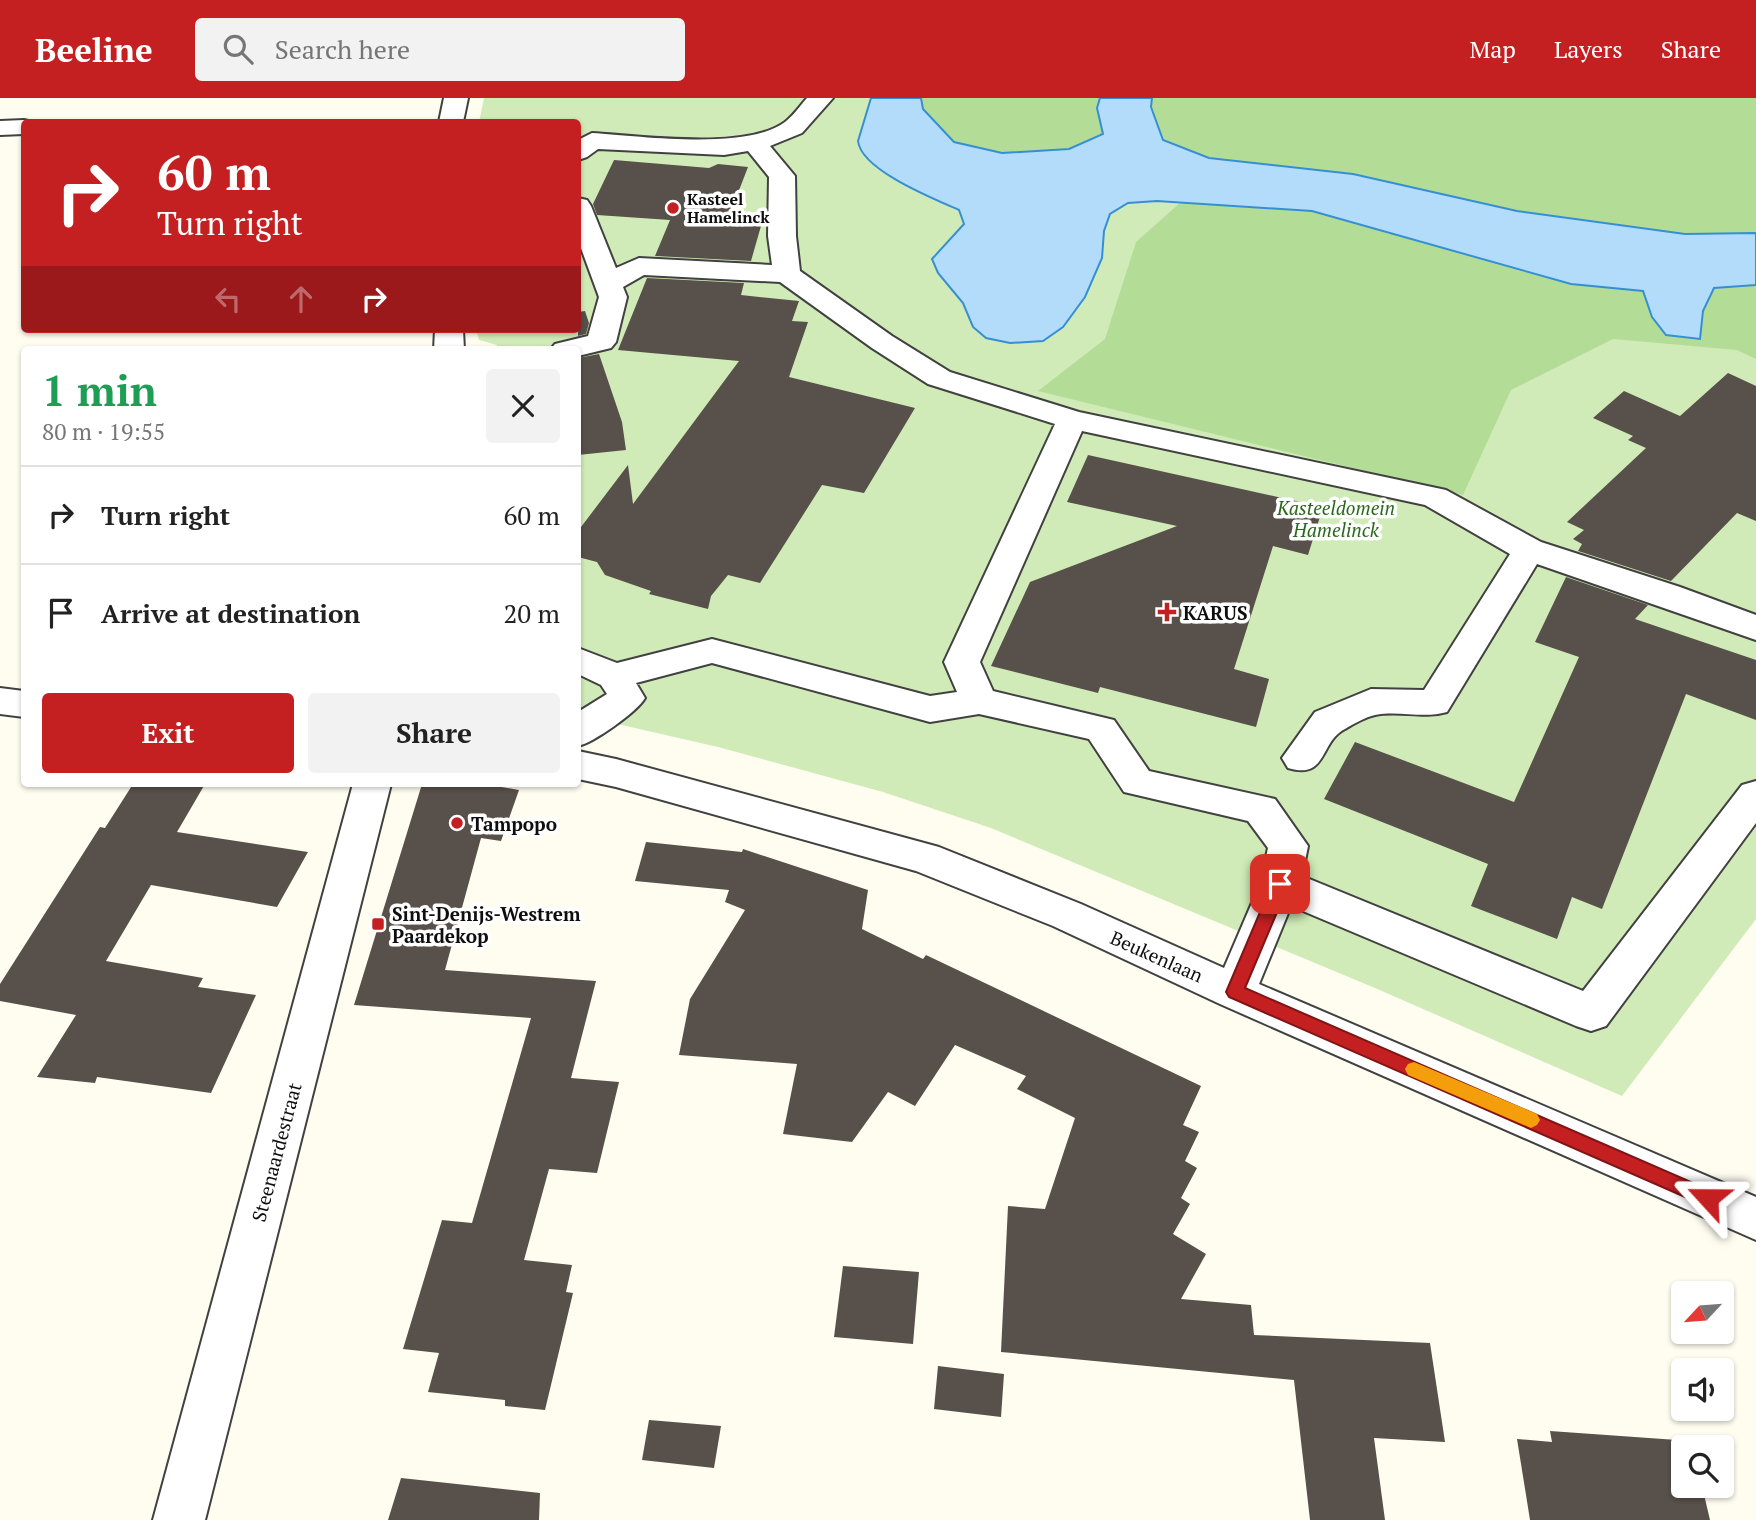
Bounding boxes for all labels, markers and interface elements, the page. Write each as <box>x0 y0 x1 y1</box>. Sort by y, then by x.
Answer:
search box <box>195 18 685 81</box>
text: Beeline <box>35 28 153 71</box>
icon: search <box>219 30 257 68</box>
text: Search here <box>275 32 410 66</box>
text: Map <box>1469 33 1516 65</box>
text: Layers <box>1554 33 1623 65</box>
text: Share <box>1661 33 1721 65</box>
text: 60 m <box>157 139 271 204</box>
icon: right <box>42 147 133 238</box>
place label: Kasteel Hamelinck <box>687 188 770 228</box>
marker: Kasteel Hamelinck <box>665 200 681 216</box>
text: Turn right <box>157 202 303 244</box>
icon: left <box>209 280 247 318</box>
icon: ahead <box>282 280 320 318</box>
icon: right <box>355 280 393 318</box>
text: 1 min <box>42 362 157 418</box>
button: close <box>486 369 560 443</box>
text: 80 m · 19:55 <box>42 416 165 447</box>
park label: Kasteeldomein Hamelinck <box>1276 495 1395 542</box>
icon: right <box>42 496 80 534</box>
text: Turn right <box>101 498 230 532</box>
text: 60 m <box>504 498 560 532</box>
icon: arrive <box>42 594 80 632</box>
text: Arrive at destination <box>101 596 360 630</box>
text: 20 m <box>504 596 560 630</box>
place label: KARUS <box>1183 600 1248 625</box>
marker: KARUS <box>1157 602 1177 622</box>
button: Exit <box>42 693 294 773</box>
button: Share <box>308 693 560 773</box>
place label: Tampopo <box>471 811 557 836</box>
marker: Tampopo <box>449 815 465 831</box>
pin <box>1250 854 1310 914</box>
icon: arrive <box>1261 865 1299 903</box>
place label: Sint-Denijs-Westrem Paardekop <box>392 901 581 948</box>
marker: Sint-Denijs-Westrem Paardekop <box>370 916 386 932</box>
street label: Beukenlaan <box>1107 924 1207 988</box>
street label: Steenaardestraat <box>245 1080 307 1224</box>
position arrow <box>1671 1161 1745 1235</box>
north arrow <box>1671 1281 1734 1344</box>
map controls <box>1671 1281 1734 1498</box>
button: sound <box>1671 1358 1734 1421</box>
button: search <box>1671 1435 1734 1498</box>

